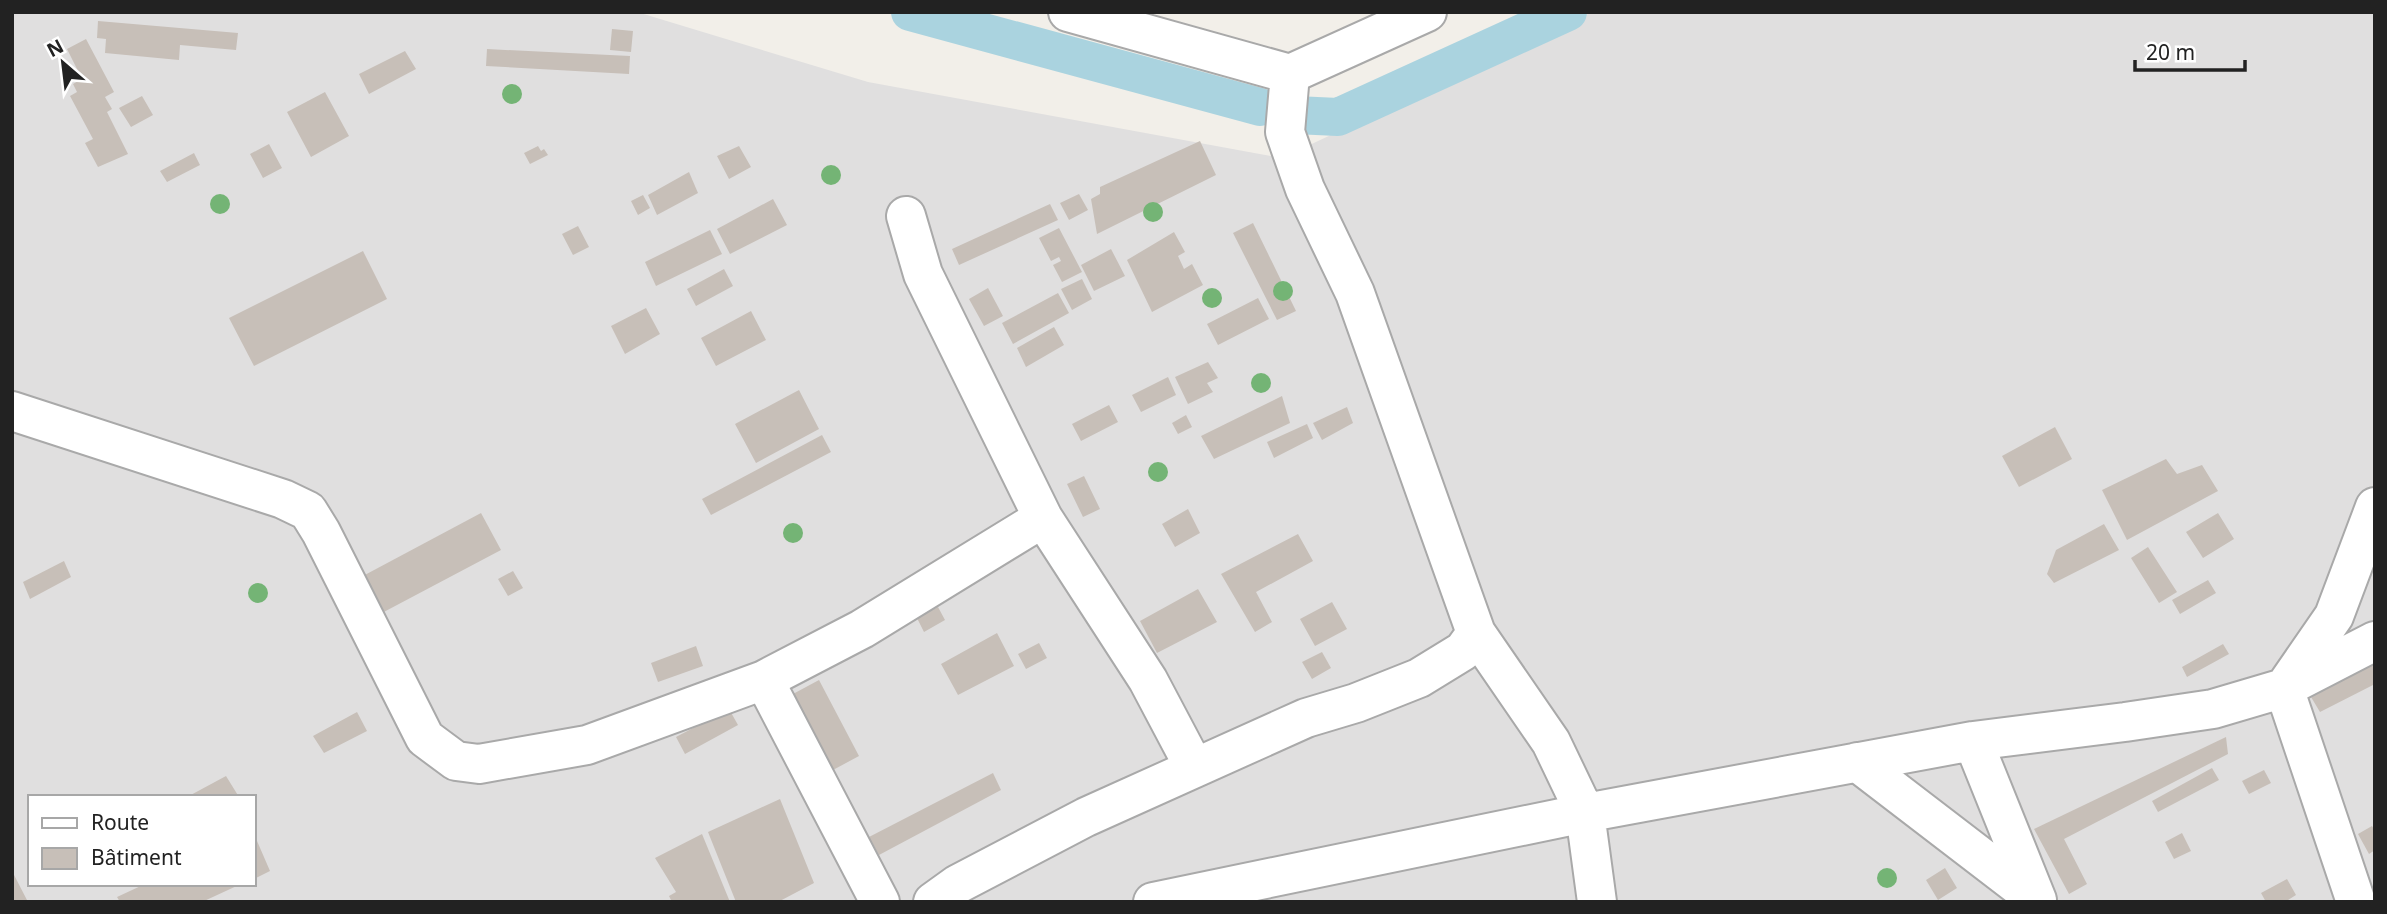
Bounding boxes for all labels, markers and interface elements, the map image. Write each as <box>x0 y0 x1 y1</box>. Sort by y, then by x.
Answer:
north arrow <box>28 28 98 98</box>
scale bar <box>2135 28 2245 72</box>
text: N <box>42 33 68 63</box>
text: 20 m <box>2146 38 2195 66</box>
legend <box>28 795 256 886</box>
text: Route <box>91 808 149 836</box>
text: Bâtiment <box>91 843 182 871</box>

